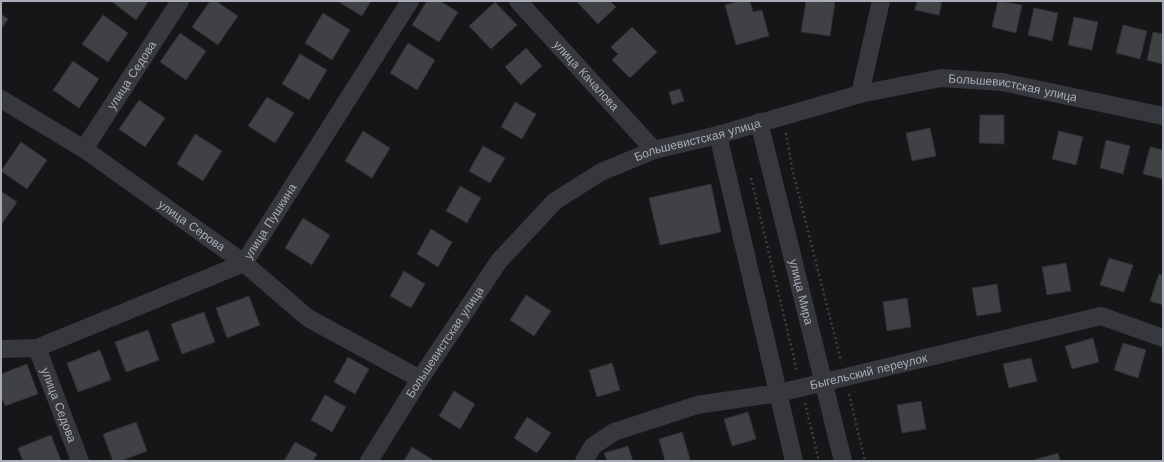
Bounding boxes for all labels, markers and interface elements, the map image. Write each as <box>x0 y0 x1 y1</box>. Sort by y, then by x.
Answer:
street label: улица Седова <box>105 38 159 112</box>
street label: улица Качалова <box>550 38 622 114</box>
street label: Большевистская улица <box>948 71 1079 105</box>
street label: Большевистская улица <box>632 116 762 164</box>
street label: улица Пушкина <box>241 181 300 262</box>
street label: улица Серова <box>155 197 228 254</box>
street label: улица Мира <box>786 258 816 326</box>
street label: Большевистская улица <box>403 284 487 400</box>
street label: Быгельский переулок <box>809 351 929 392</box>
street label: улица Седова <box>38 366 79 445</box>

